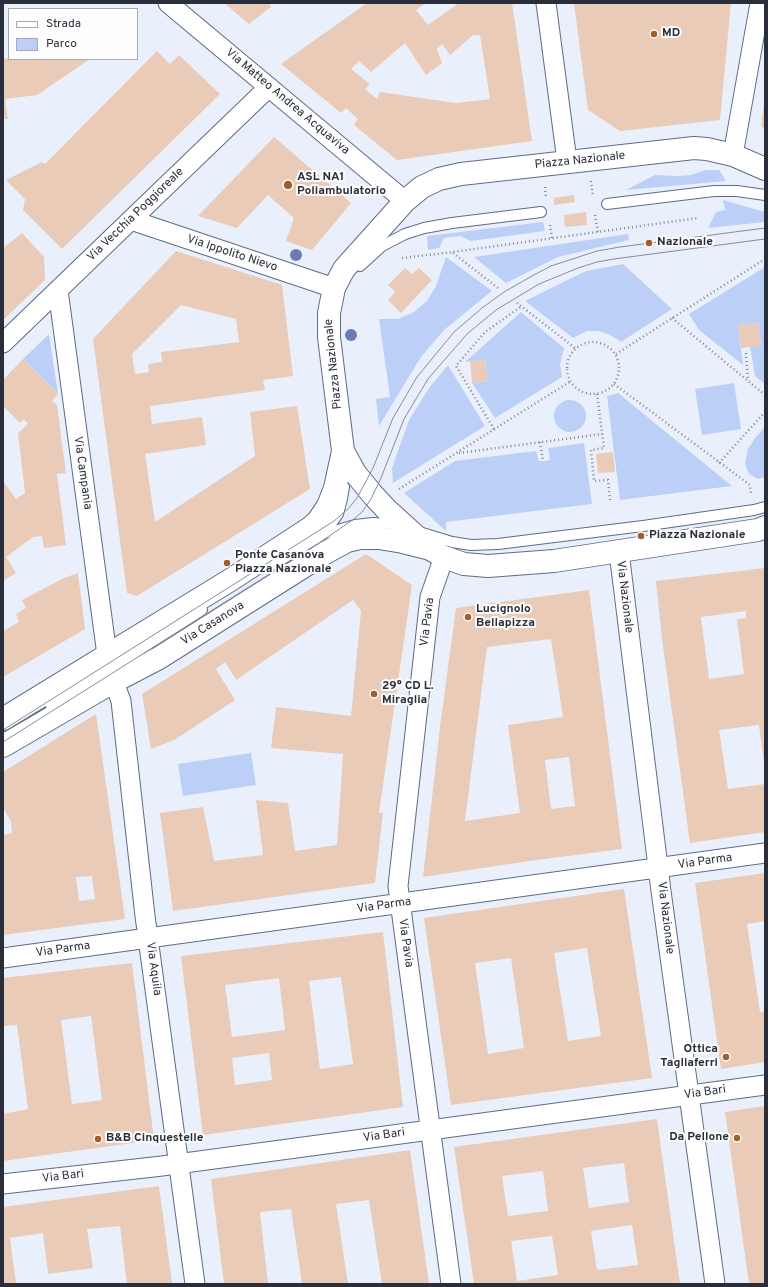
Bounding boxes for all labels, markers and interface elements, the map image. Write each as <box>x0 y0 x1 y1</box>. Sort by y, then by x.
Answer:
legend <box>8 8 138 60</box>
text: Strada <box>46 16 81 32</box>
place label: MD <box>662 27 680 41</box>
marker: MD <box>649 29 659 39</box>
text: Parco <box>46 36 77 52</box>
street label: Via Matteo Andrea Acquaviva <box>222 46 352 158</box>
street label: Piazza Nazionale <box>534 149 626 173</box>
street label: Via Vecchia Poggioreale <box>85 165 187 265</box>
place label: ASL NA1 Poliambulatorio <box>297 171 386 199</box>
marker: ASL NA1 Poliambulatorio <box>282 179 294 191</box>
street label: Via Ippolito Nievo <box>185 233 279 275</box>
place label: Nazionale <box>657 236 713 250</box>
marker: Nazionale <box>644 238 654 248</box>
street label: Piazza Nazionale <box>322 318 346 410</box>
street label: Via Campania <box>70 435 94 511</box>
place label: Piazza Nazionale <box>649 529 745 543</box>
marker: Piazza Nazionale <box>636 531 646 541</box>
place label: Ponte Casanova Piazza Nazionale <box>235 549 331 577</box>
marker: Ponte Casanova Piazza Nazionale <box>222 558 232 568</box>
street label: Via Nazionale <box>612 560 636 634</box>
street label: Via Pavia <box>418 597 438 647</box>
street label: Via Casanova <box>179 599 247 649</box>
place label: Lucignolo Bellapizza <box>476 603 535 631</box>
marker: Lucignolo Bellapizza <box>463 612 473 622</box>
place label: 29° CD L. Miraglia <box>382 680 434 708</box>
marker: 29° CD L. Miraglia <box>369 689 379 699</box>
street label: Via Parma <box>677 851 733 873</box>
street label: Via Nazionale <box>653 881 677 955</box>
street label: Via Parma <box>356 895 412 917</box>
street label: Via Pavia <box>394 918 416 968</box>
street label: Via Parma <box>35 939 91 961</box>
street label: Via Aquila <box>142 941 164 997</box>
place label: Ottica Tagliaferri <box>660 1043 718 1071</box>
marker: Ottica Tagliaferri <box>721 1052 731 1062</box>
street label: Via Bari <box>683 1083 727 1103</box>
street label: Via Bari <box>362 1126 406 1146</box>
place label: Da Pellone <box>669 1131 729 1145</box>
place label: B&B Cinquestelle <box>106 1132 204 1146</box>
marker: Da Pellone <box>732 1133 742 1143</box>
marker: B&B Cinquestelle <box>93 1134 103 1144</box>
street label: Via Bari <box>41 1167 85 1187</box>

